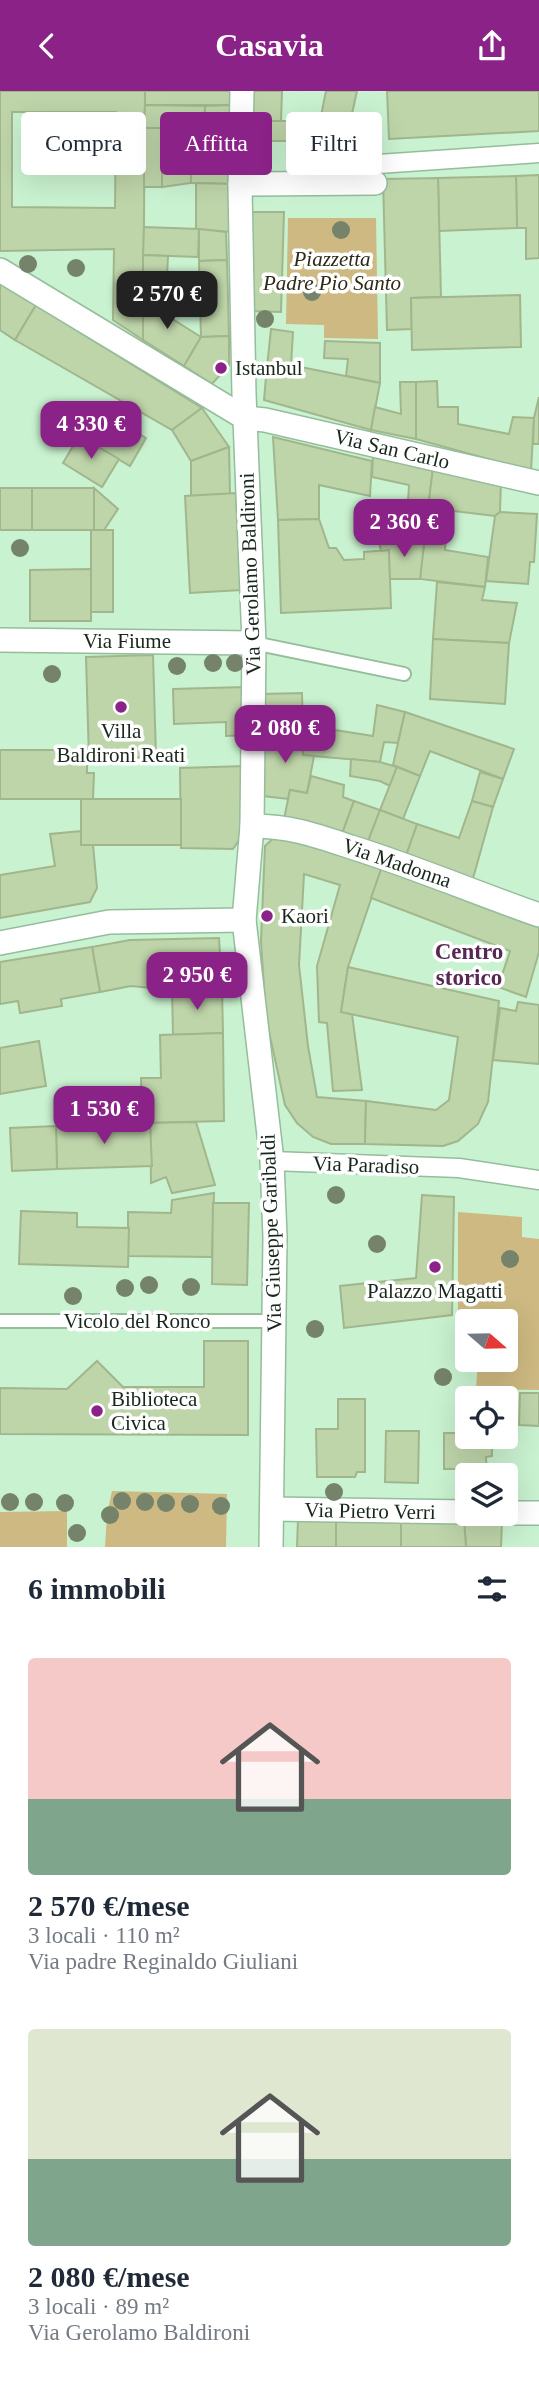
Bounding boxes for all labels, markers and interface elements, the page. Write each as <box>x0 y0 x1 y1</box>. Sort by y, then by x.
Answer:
icon: back <box>28 27 66 65</box>
text: Casavia <box>215 27 324 63</box>
icon: share <box>473 27 511 65</box>
chip: Compra <box>21 112 146 175</box>
chip: Affitta <box>160 112 272 175</box>
chip: Filtri <box>286 112 382 175</box>
park label: Piazzetta Padre Pio Santo <box>262 247 401 295</box>
pin: 2 570 € <box>102 271 232 331</box>
text: 2 570 € <box>133 281 202 306</box>
place label: Istanbul <box>235 356 303 380</box>
marker: Istanbul <box>213 360 229 376</box>
pin: 4 330 € <box>26 401 156 461</box>
text: 4 330 € <box>57 411 126 436</box>
street label: Via San Carlo <box>332 424 452 474</box>
street label: Via Gerolamo Baldironi <box>234 472 266 676</box>
pin: 2 360 € <box>339 499 469 559</box>
text: 2 360 € <box>370 509 439 534</box>
street label: Via Fiume <box>83 629 171 653</box>
marker: Villa Baldironi Reati <box>113 699 129 715</box>
pin: 2 080 € <box>220 705 350 765</box>
text: 2 080 € <box>251 715 320 740</box>
place label: Villa Baldironi Reati <box>57 719 186 767</box>
street label: Via Madonna <box>339 833 455 893</box>
place label: Kaori <box>281 904 329 928</box>
marker: Kaori <box>259 908 275 924</box>
district label: Centro storico <box>435 939 503 990</box>
pin: 2 950 € <box>132 953 262 1012</box>
text: 2 950 € <box>163 962 232 987</box>
pin: 1 530 € <box>39 1087 169 1146</box>
text: 1 530 € <box>70 1096 139 1121</box>
street label: Via Giuseppe Garibaldi <box>256 1133 286 1332</box>
street label: Via Paradiso <box>312 1151 420 1179</box>
marker: Palazzo Magatti <box>427 1259 443 1275</box>
place label: Palazzo Magatti <box>367 1279 503 1303</box>
street label: Vicolo del Ronco <box>64 1309 210 1333</box>
north arrow <box>455 1309 518 1372</box>
map controls <box>455 1309 518 1526</box>
button: locate <box>455 1386 518 1449</box>
place label: Biblioteca Civica <box>111 1387 198 1435</box>
marker: Biblioteca Civica <box>89 1403 105 1419</box>
button: layers <box>455 1463 518 1526</box>
street label: Via Pietro Verri <box>304 1498 436 1524</box>
icon: filters <box>473 1570 511 1608</box>
text: 6 immobili <box>28 1572 166 1605</box>
icon: home <box>207 1704 333 1830</box>
text: 2 570 €/mese <box>28 1889 190 1922</box>
text: 3 locali · 110 m² <box>28 1923 180 1948</box>
text: Via padre Reginaldo Giuliani <box>28 1949 298 1974</box>
icon: home <box>207 2075 333 2201</box>
text: 2 080 €/mese <box>28 2260 190 2293</box>
text: 3 locali · 89 m² <box>28 2294 169 2319</box>
text: Via Gerolamo Baldironi <box>28 2320 250 2345</box>

